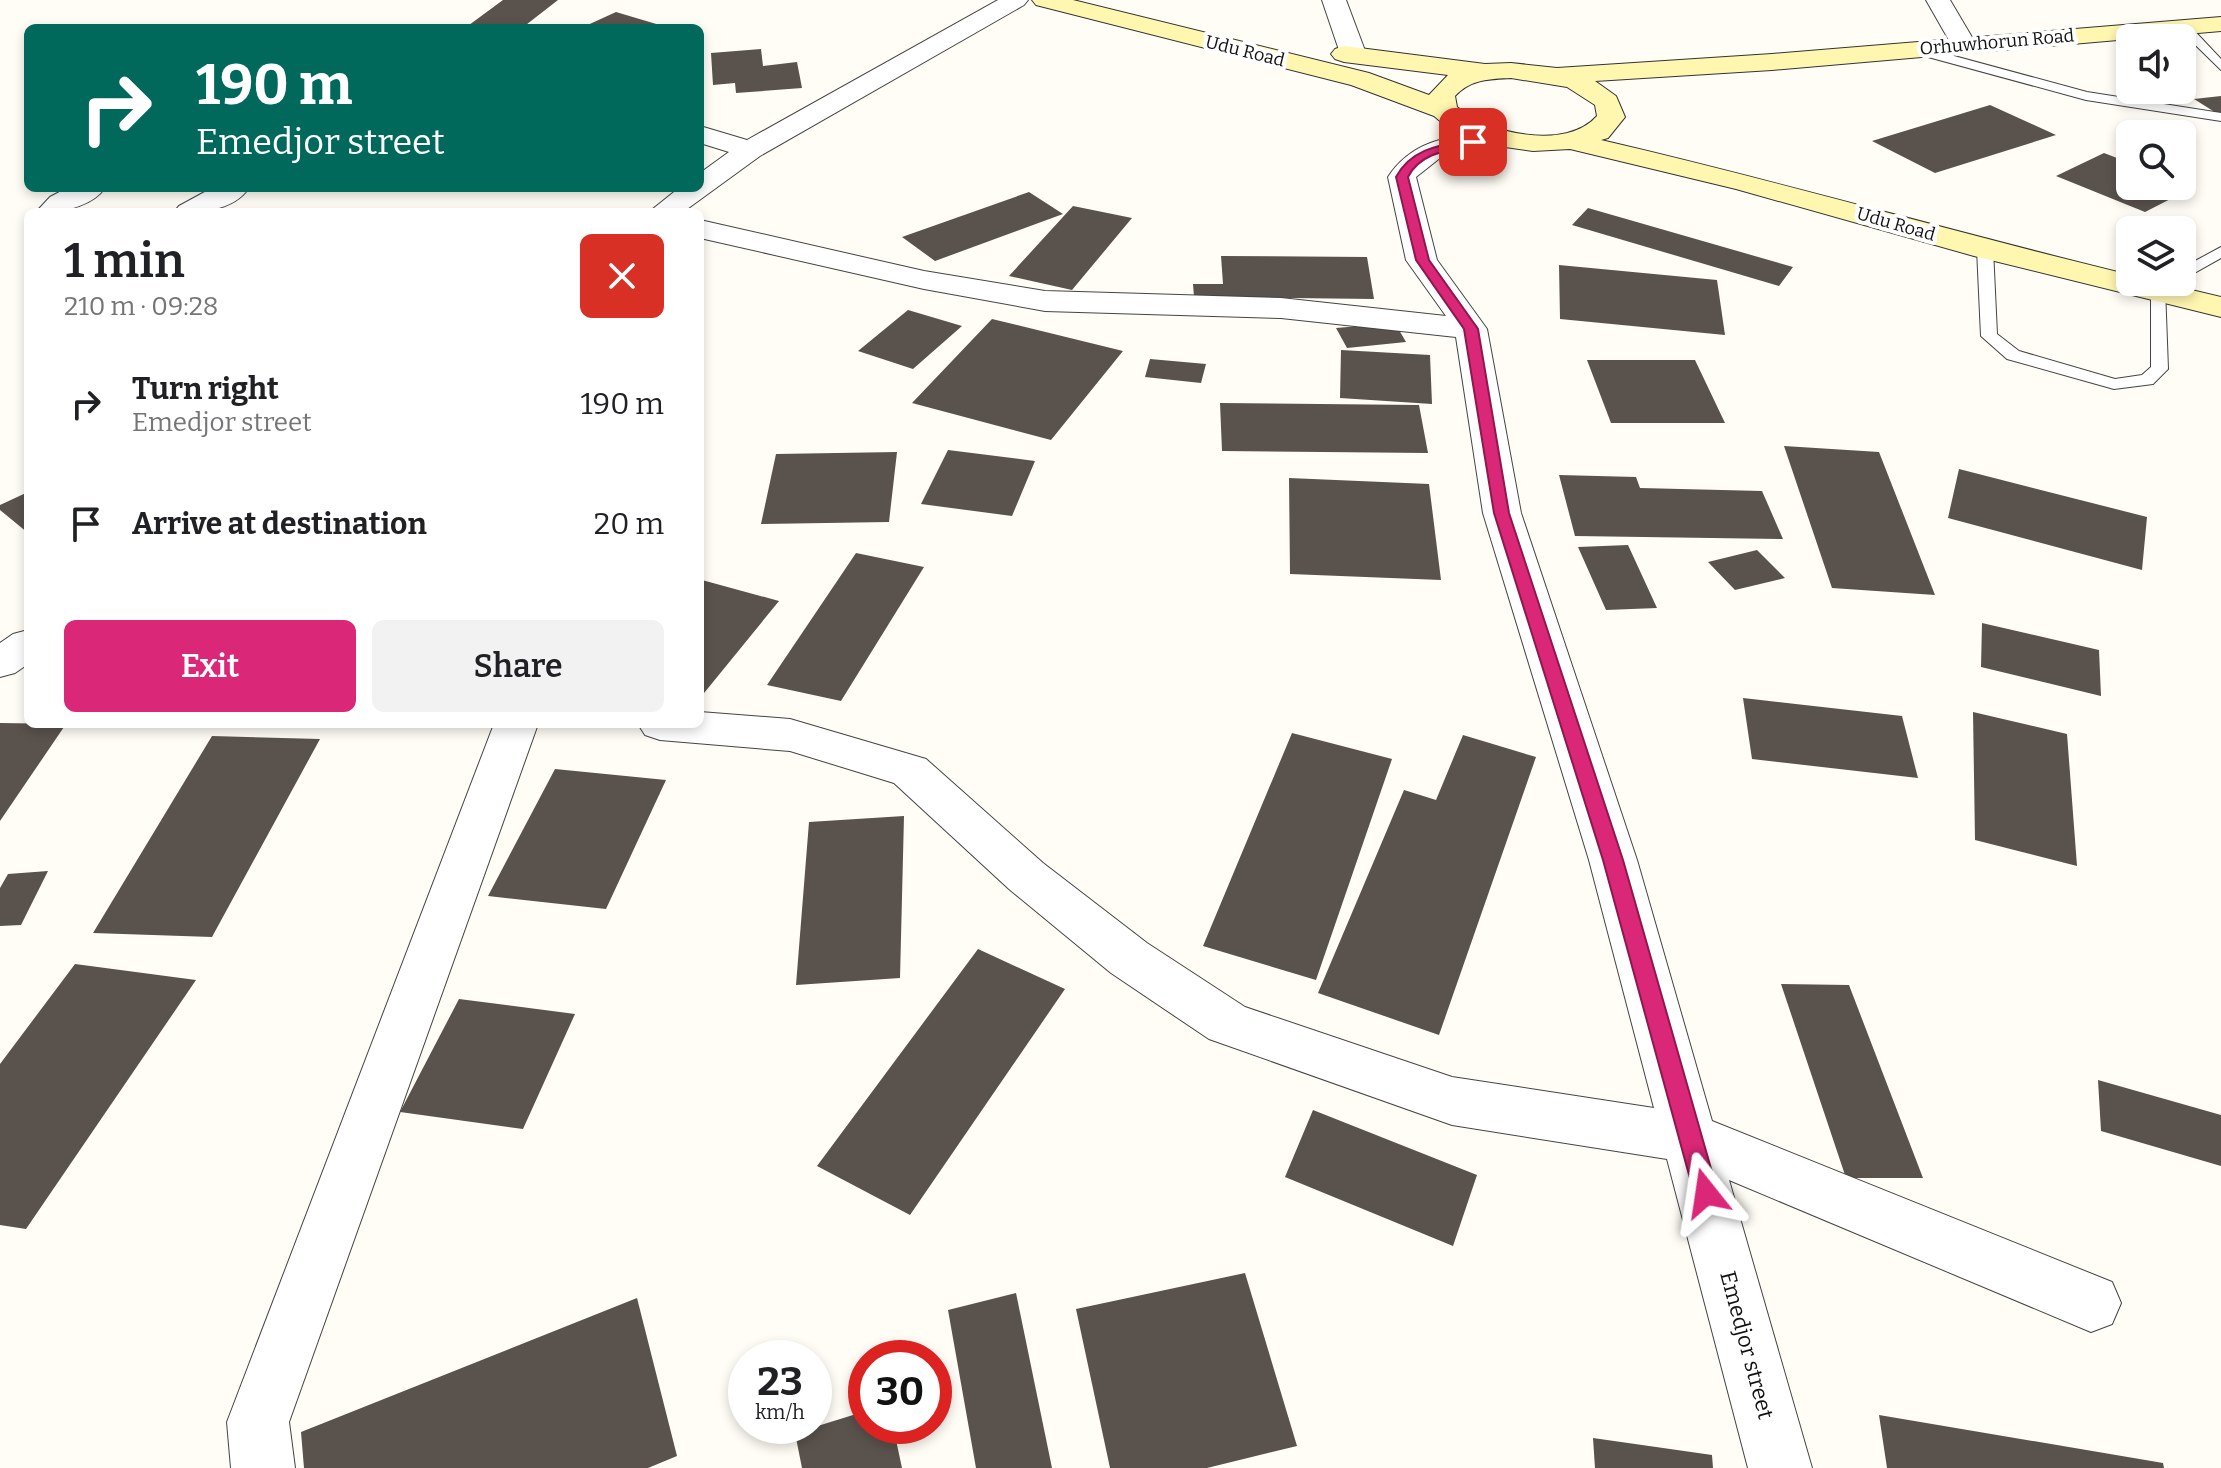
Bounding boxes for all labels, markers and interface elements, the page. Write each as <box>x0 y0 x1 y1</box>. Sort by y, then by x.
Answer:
street label: Orhuwhorun Road <box>1919 24 2075 60</box>
map controls <box>2116 24 2196 296</box>
button: sound <box>2116 24 2196 104</box>
street label: Udu Road <box>1203 31 1287 72</box>
text: 190 m <box>196 52 352 119</box>
icon: right <box>64 56 168 160</box>
pin <box>1439 108 1507 176</box>
text: Emedjor street <box>196 120 445 164</box>
icon: arrive <box>1451 120 1495 164</box>
button: search <box>2116 120 2196 200</box>
street label: Udu Road <box>1854 202 1938 246</box>
button: layers <box>2116 216 2196 296</box>
text: 1 min <box>64 232 185 290</box>
button: close <box>580 234 664 318</box>
text: 210 m · 09:28 <box>64 291 218 322</box>
text: Turn right <box>132 371 279 407</box>
icon: right <box>64 382 108 426</box>
text: 190 m <box>580 386 664 422</box>
text: Emedjor street <box>132 407 312 438</box>
icon: arrive <box>64 502 108 546</box>
text: Arrive at destination <box>132 506 427 542</box>
text: 20 m <box>594 506 664 542</box>
button: Exit <box>64 620 356 712</box>
button: Share <box>372 620 664 712</box>
position arrow <box>1664 1151 1748 1235</box>
street label: Emedjor street <box>1714 1268 1780 1422</box>
speed limit sign: 30 <box>848 1340 952 1444</box>
text: 23 <box>757 1358 803 1406</box>
text: km/h <box>755 1400 805 1424</box>

